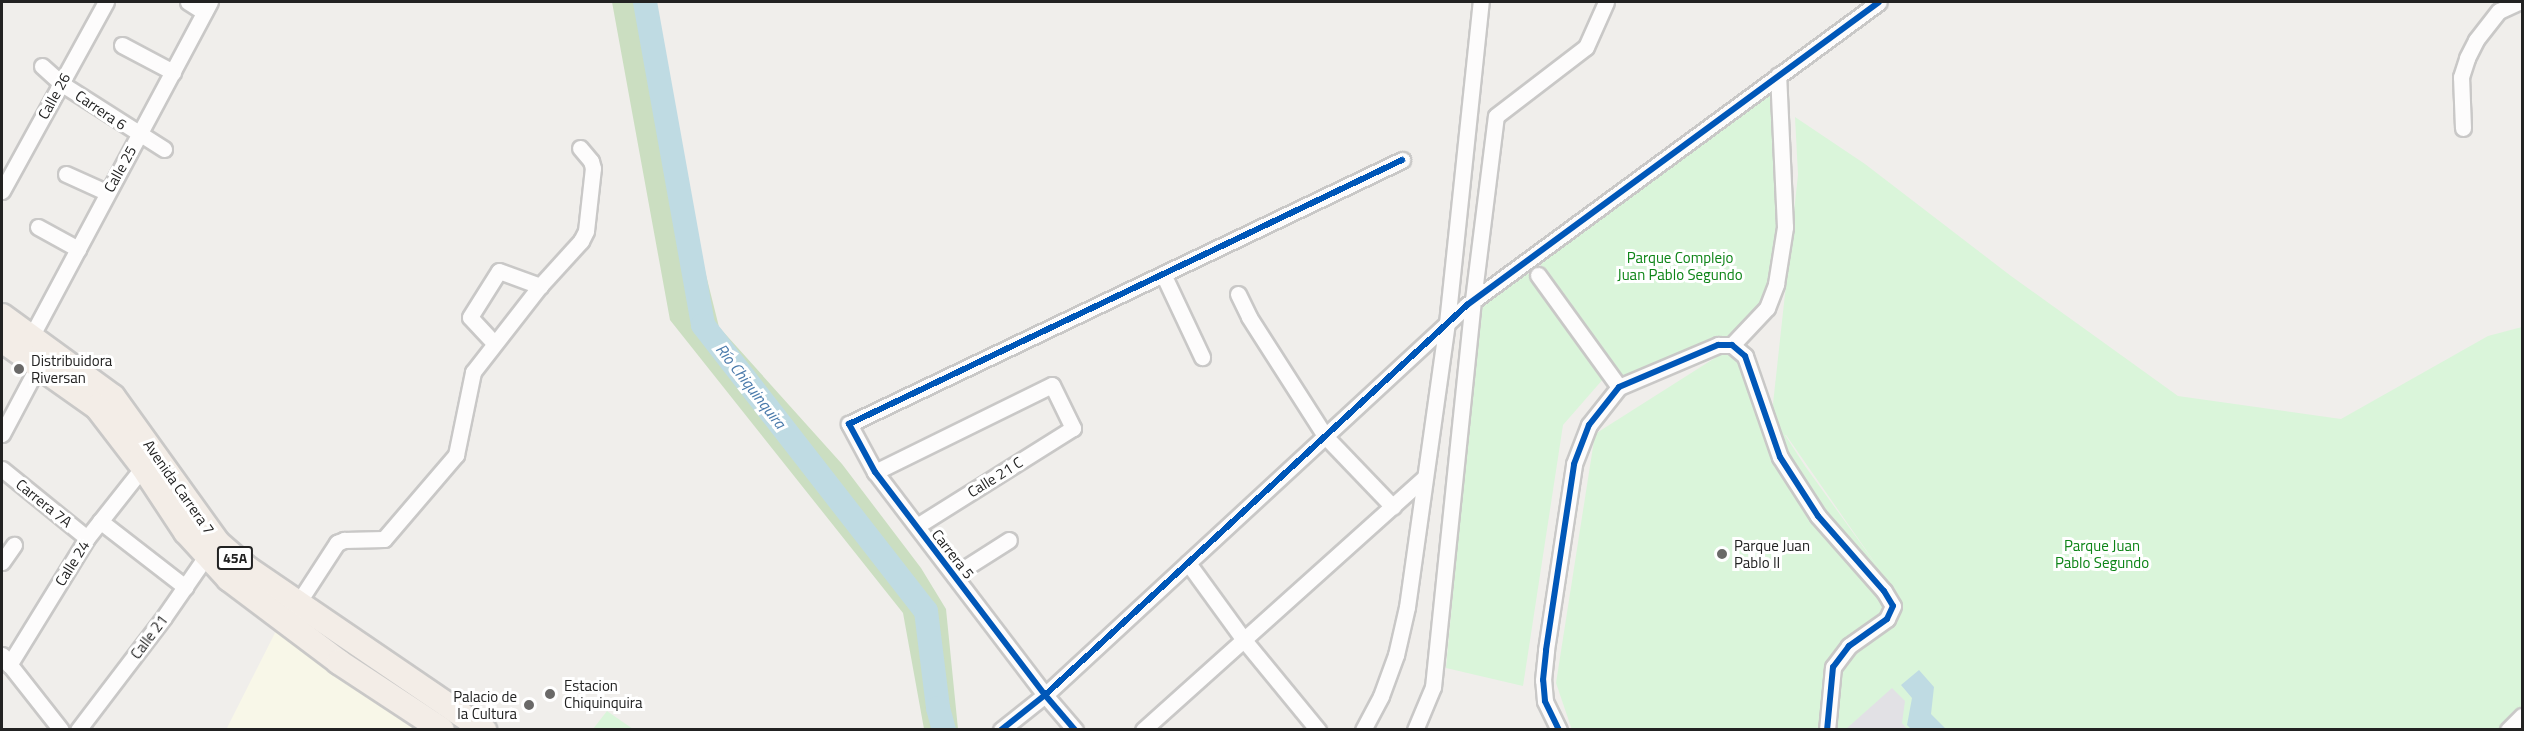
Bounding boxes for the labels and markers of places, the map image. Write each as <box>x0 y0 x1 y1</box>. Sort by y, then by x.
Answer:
place label: Distribuidora Riversan <box>31 351 112 386</box>
marker: Distribuidora Riversan <box>12 362 26 376</box>
place label: Parque Juan Pablo II <box>1734 536 1810 571</box>
marker: Parque Juan Pablo II <box>1715 547 1729 561</box>
place label: Estacion Chiquinquira <box>564 676 643 711</box>
marker: Estacion Chiquinquira <box>541 685 559 703</box>
place label: Palacio de la Cultura <box>453 687 517 722</box>
marker: Palacio de la Cultura <box>522 698 536 712</box>

